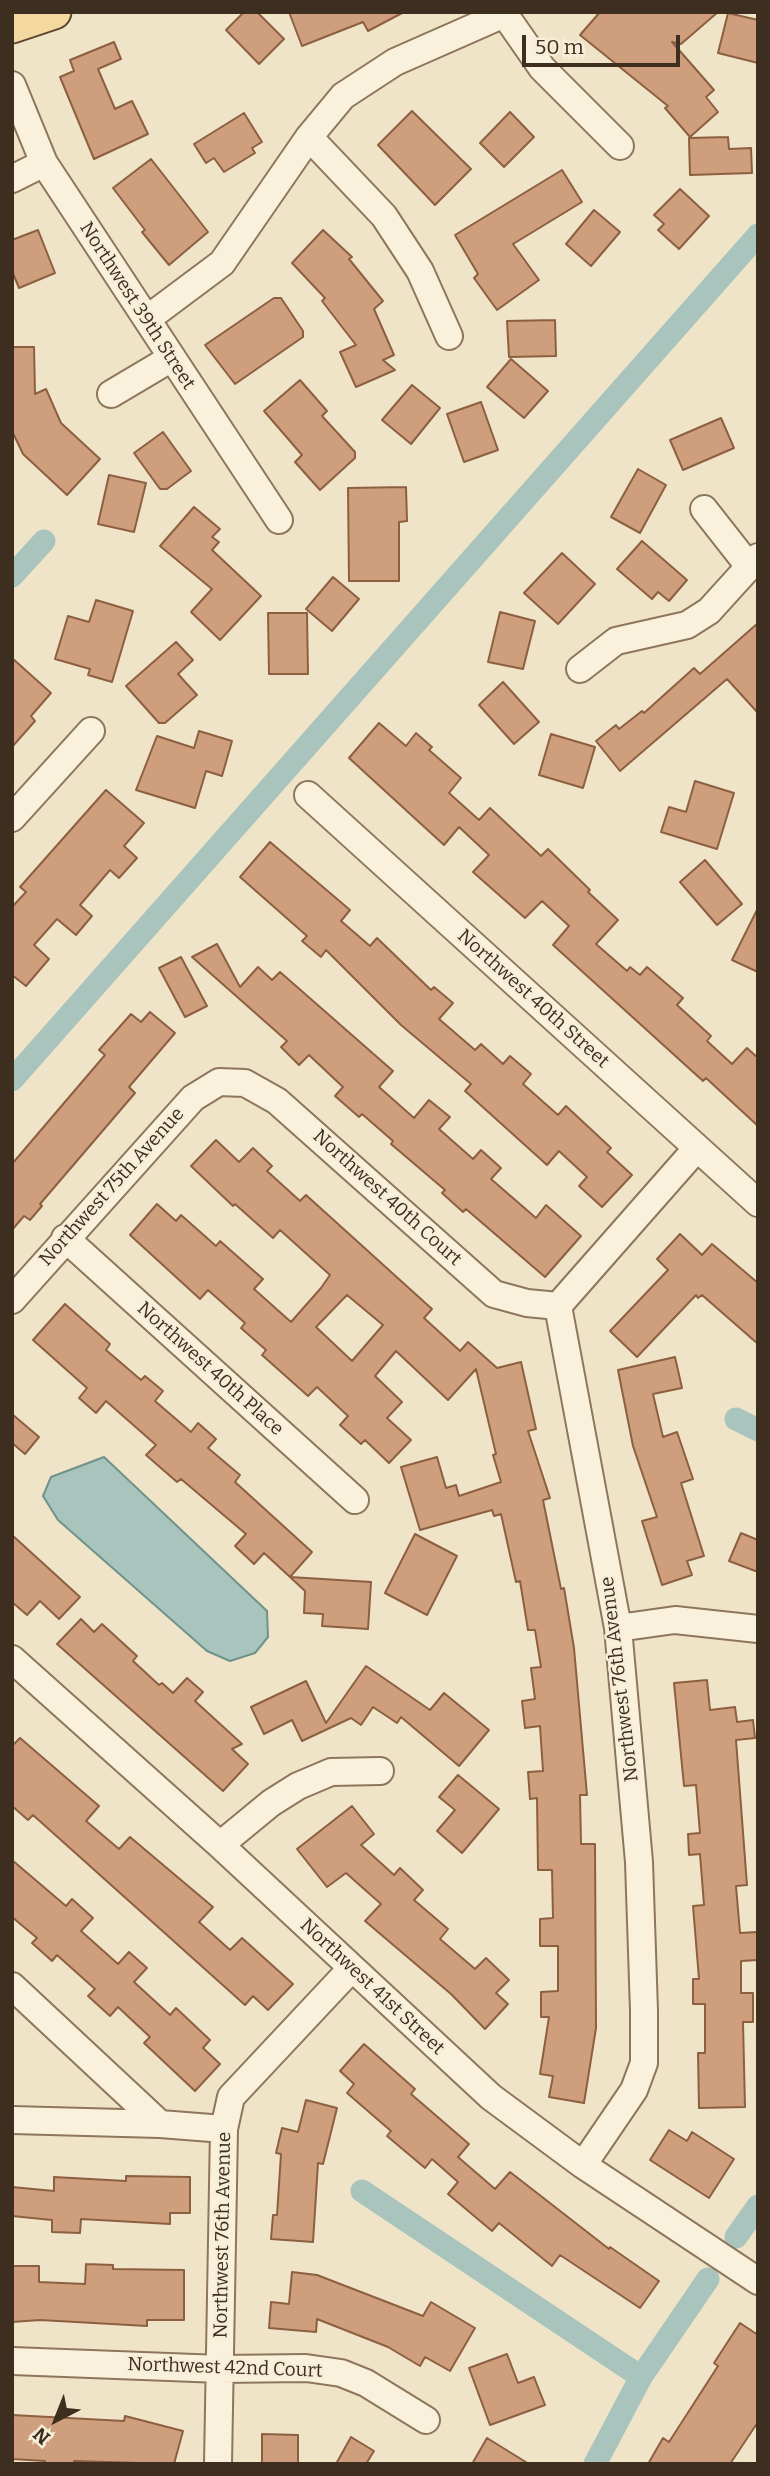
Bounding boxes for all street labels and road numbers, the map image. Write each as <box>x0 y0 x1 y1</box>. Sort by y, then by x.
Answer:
street label: Northwest 39th Street <box>74 218 200 394</box>
street label: Northwest 40th Street <box>452 925 614 1073</box>
street label: Northwest 75th Avenue <box>35 1103 189 1271</box>
street label: Northwest 40th Court <box>308 1125 466 1271</box>
street label: Northwest 40th Place <box>132 1297 288 1441</box>
street label: Northwest 76th Avenue <box>596 1575 644 1783</box>
street label: Northwest 41st Street <box>295 1914 449 2060</box>
street label: Northwest 76th Avenue <box>210 2132 236 2338</box>
street label: Northwest 42nd Court <box>127 2353 323 2383</box>

